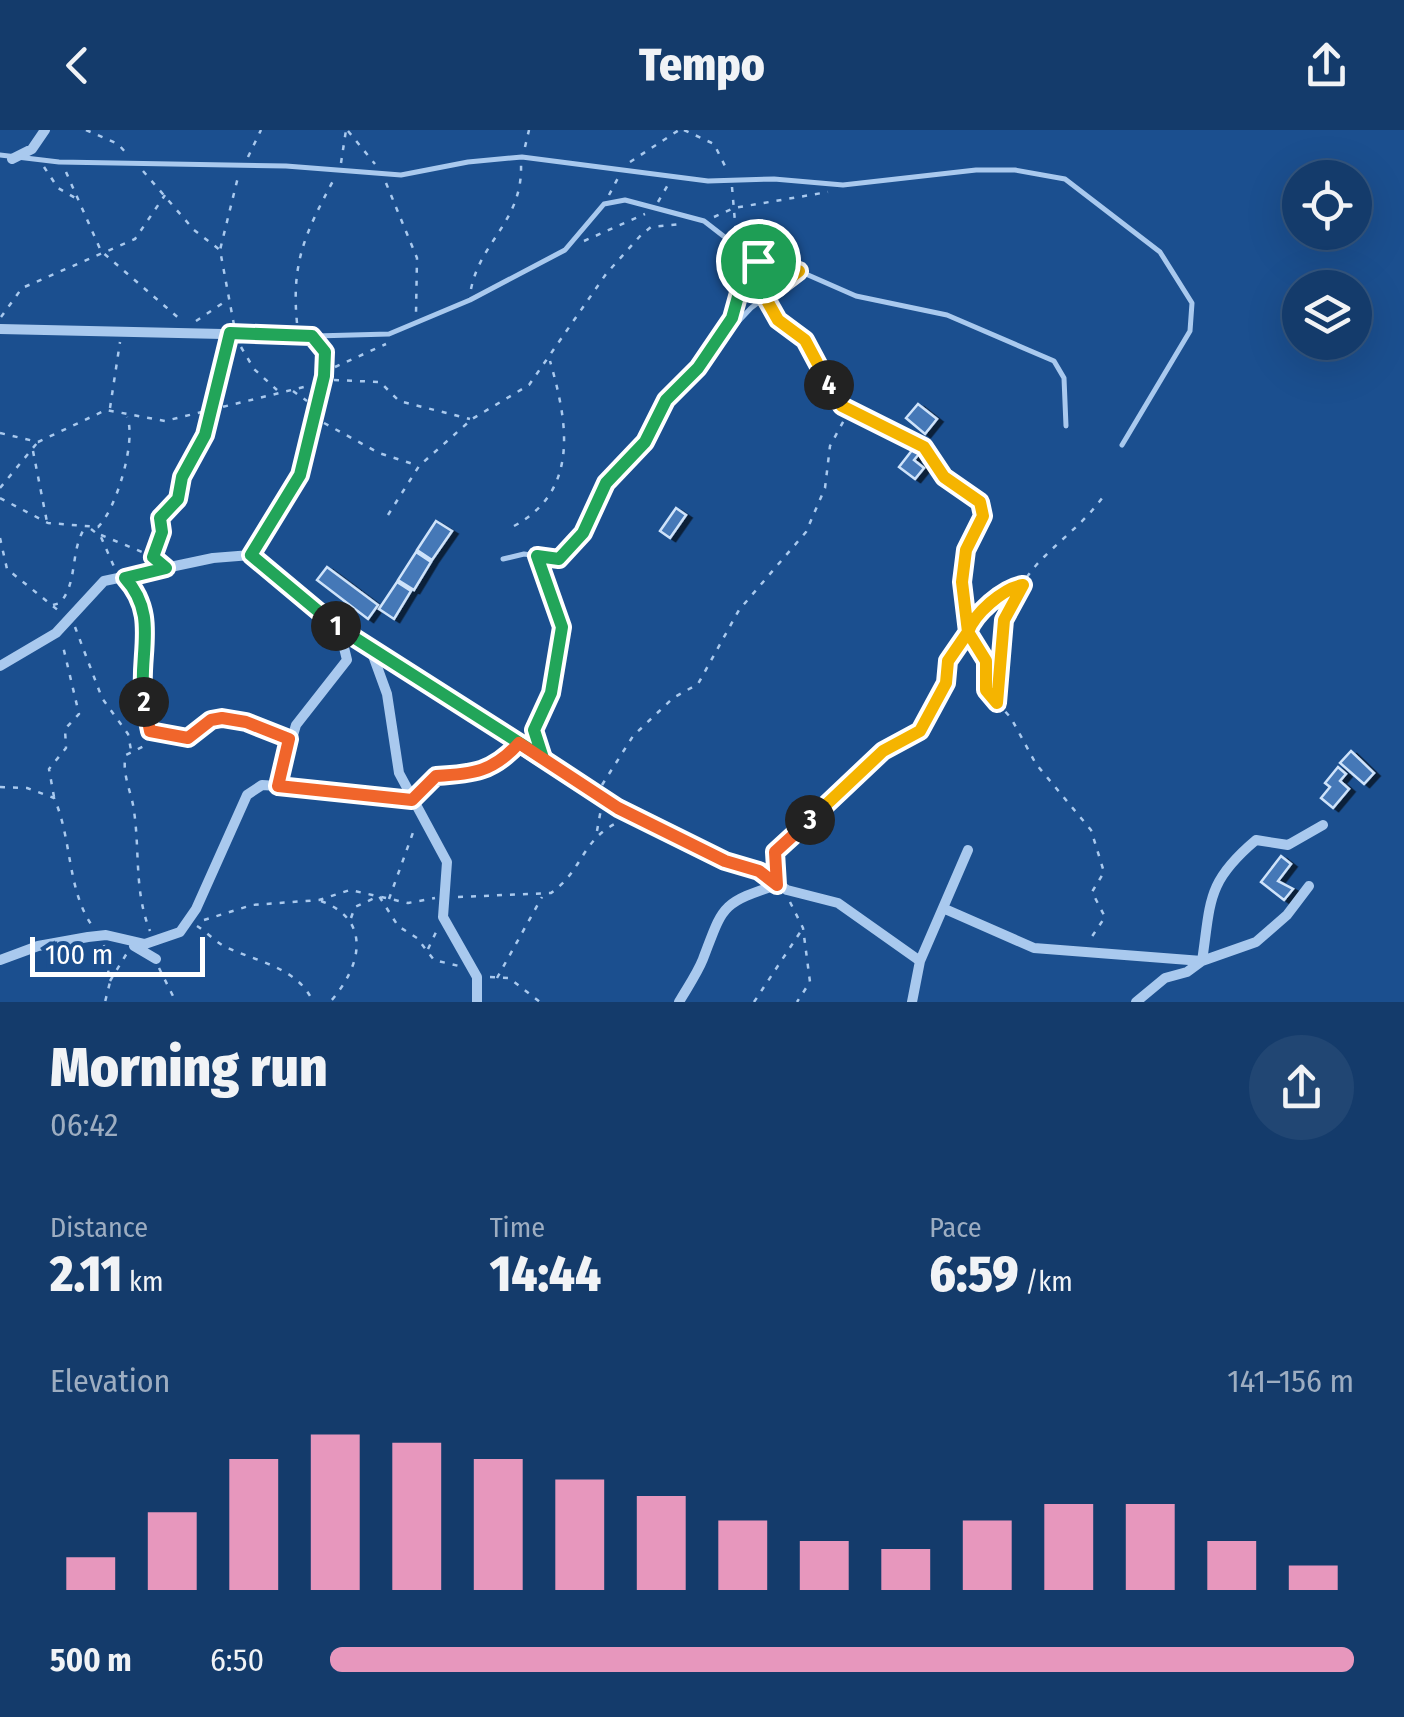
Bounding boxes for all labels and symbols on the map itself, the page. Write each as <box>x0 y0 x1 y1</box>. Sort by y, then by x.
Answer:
pin <box>716 219 801 304</box>
pin: 4 <box>804 360 854 410</box>
pin: 1 <box>311 601 361 651</box>
pin: 2 <box>119 677 169 727</box>
pin: 3 <box>785 795 835 845</box>
scale bar <box>30 932 205 976</box>

